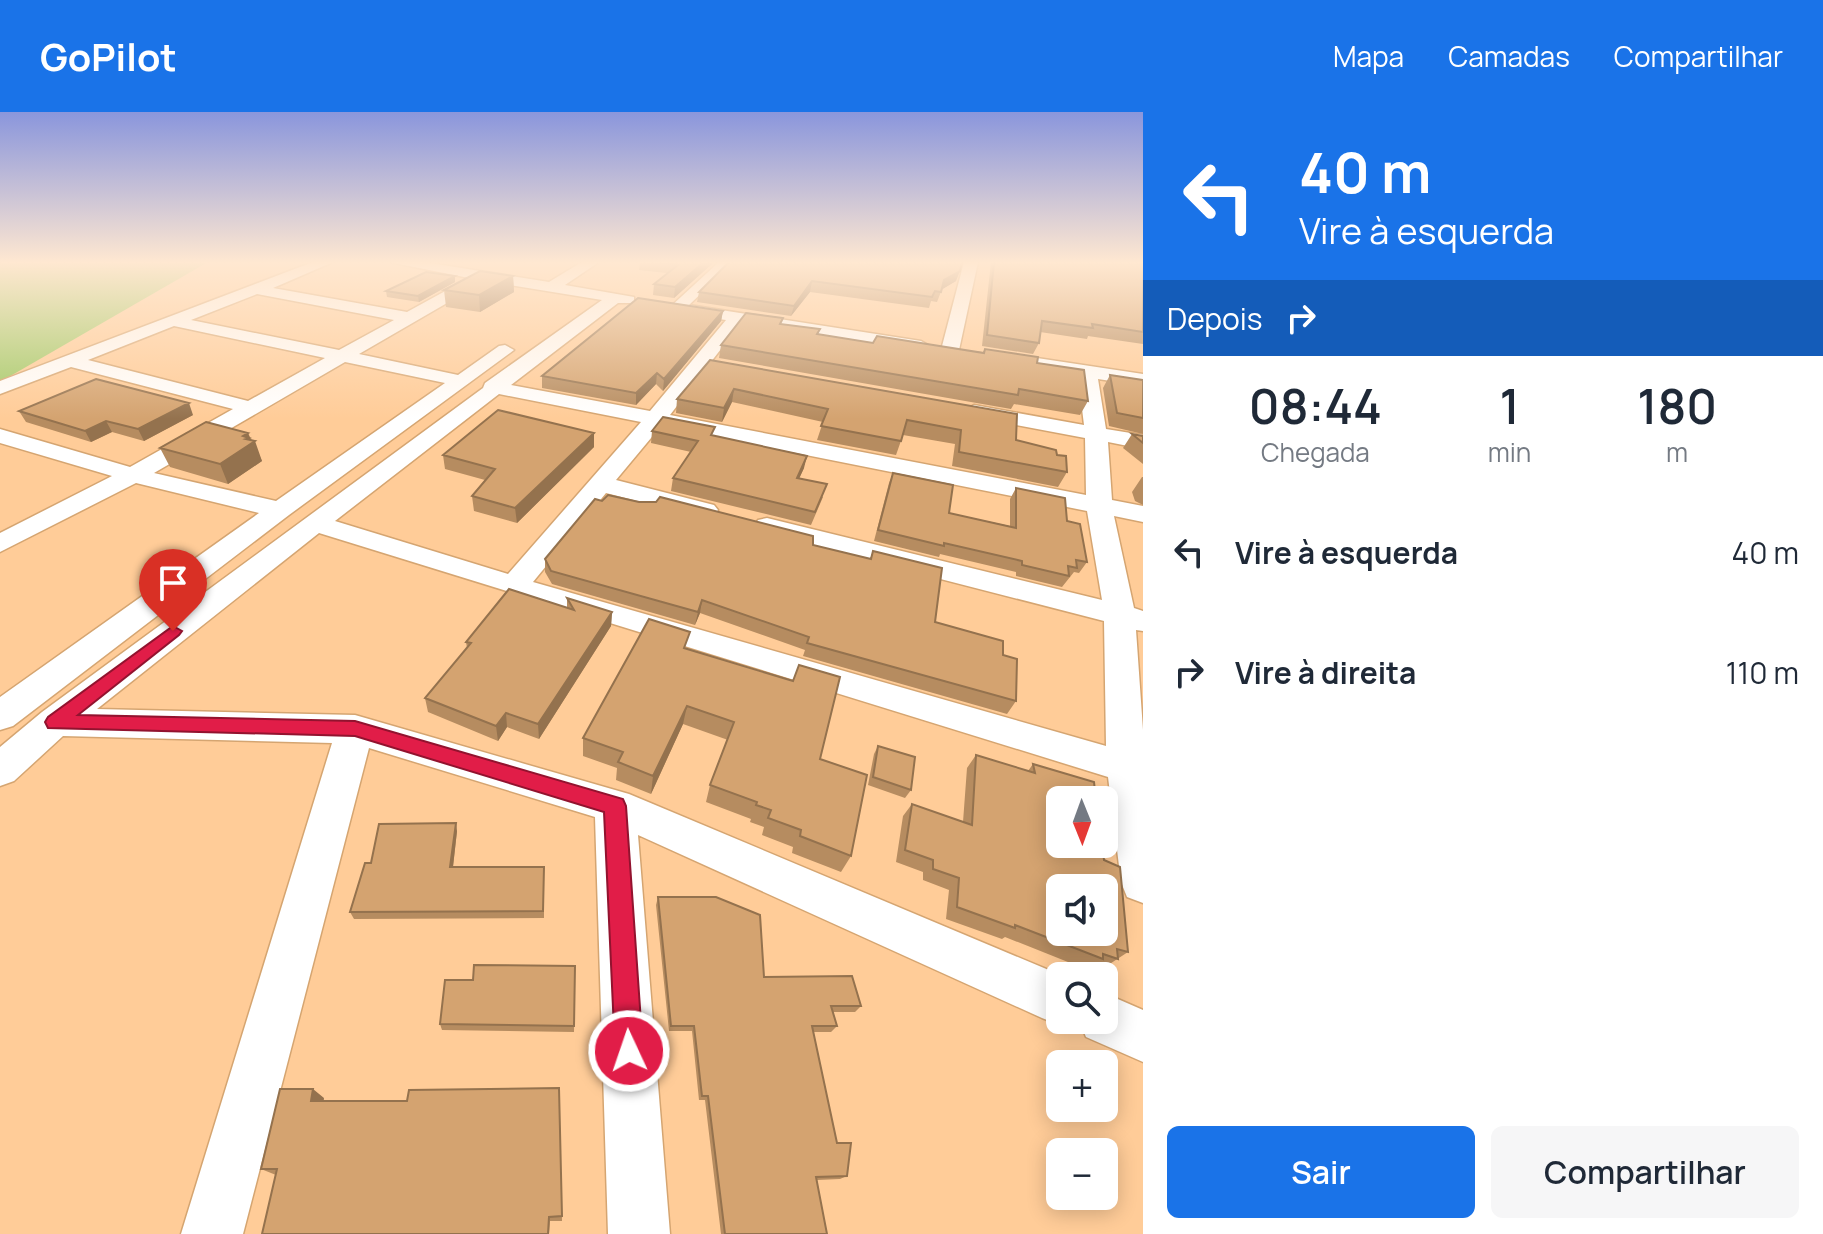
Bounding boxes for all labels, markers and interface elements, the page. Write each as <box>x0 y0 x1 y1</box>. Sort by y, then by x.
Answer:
text: GoPilot <box>40 30 177 82</box>
text: Mapa <box>1333 37 1404 75</box>
text: Camadas <box>1448 37 1570 75</box>
text: Compartilhar <box>1614 37 1783 75</box>
text: 40 m <box>1299 133 1431 210</box>
icon: left <box>1167 144 1271 248</box>
text: Vire à esquerda <box>1299 206 1554 255</box>
icon: right <box>1279 296 1323 340</box>
text: Depois <box>1167 298 1263 339</box>
text: 08:44 <box>1249 373 1382 438</box>
text: 1 <box>1499 373 1520 438</box>
text: 180 <box>1637 373 1717 438</box>
text: Chegada <box>1261 434 1370 470</box>
text: min <box>1488 434 1531 470</box>
text: m <box>1666 434 1688 470</box>
icon: left <box>1167 530 1211 574</box>
text: Vire à esquerda <box>1235 532 1458 573</box>
text: 40 m <box>1732 532 1799 573</box>
pin <box>139 549 207 631</box>
icon: arrive <box>151 561 195 605</box>
icon: right <box>1167 650 1211 694</box>
text: Vire à direita <box>1235 652 1416 693</box>
text: 110 m <box>1726 652 1799 693</box>
north arrow <box>1046 786 1118 858</box>
map controls <box>1046 786 1118 1210</box>
button: sound <box>1046 874 1118 946</box>
button: search <box>1046 962 1118 1034</box>
position arrow <box>587 1009 671 1093</box>
button: + <box>1046 1050 1118 1122</box>
button: Sair <box>1167 1126 1475 1218</box>
button: Compartilhar <box>1491 1126 1799 1218</box>
button: − <box>1046 1138 1118 1210</box>

